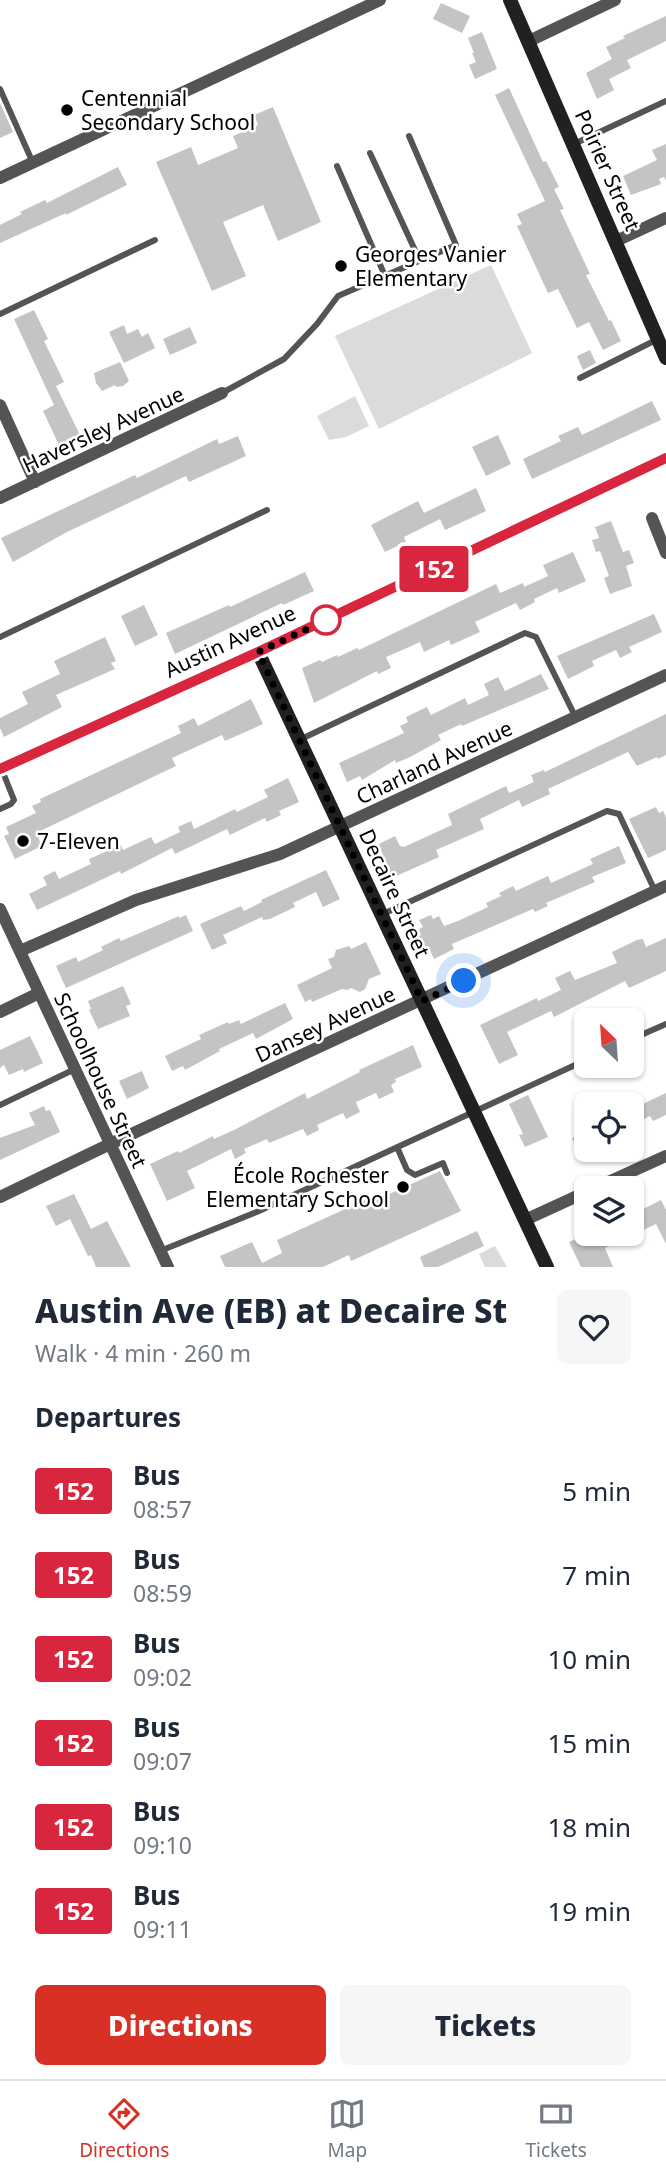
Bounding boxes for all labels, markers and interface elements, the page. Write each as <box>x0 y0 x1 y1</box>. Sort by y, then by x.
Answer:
place label: Centennial Secondary School <box>81 84 255 136</box>
marker: Centennial Secondary School <box>59 102 75 118</box>
street label: Poirier Street <box>569 105 647 235</box>
place label: Georges Vanier Elementary <box>355 240 507 292</box>
marker: Georges Vanier Elementary <box>333 258 349 274</box>
street label: Haversley Avenue <box>18 379 188 479</box>
line badge: 152 <box>394 546 474 592</box>
text: 152 <box>413 552 455 585</box>
street label: Austin Avenue <box>160 598 300 684</box>
unlabelled marker <box>311 605 341 635</box>
street label: Charland Avenue <box>352 714 516 810</box>
street label: Decaire Street <box>353 824 437 962</box>
place label: 7-Eleven <box>37 827 120 855</box>
marker: 7-Eleven <box>15 833 31 849</box>
your location <box>446 963 481 998</box>
street label: Dansey Avenue <box>250 979 400 1069</box>
street label: Schoolhouse Street <box>48 988 154 1172</box>
north arrow <box>574 1008 644 1078</box>
map controls <box>574 1008 644 1246</box>
button: locate <box>574 1092 644 1162</box>
place label: École Rochester Elementary School <box>206 1161 389 1213</box>
button: layers <box>574 1176 644 1246</box>
marker: École Rochester Elementary School <box>395 1179 411 1195</box>
text: Austin Ave (EB) at Decaire St <box>35 1288 507 1333</box>
button: heart <box>557 1290 631 1364</box>
text: Walk · 4 min · 260 m <box>35 1337 251 1369</box>
text: Departures <box>35 1399 181 1435</box>
text: Bus <box>133 1457 180 1493</box>
text: 5 min <box>562 1473 631 1509</box>
text: 152 <box>53 1474 94 1507</box>
text: 08:57 <box>133 1493 192 1525</box>
text: Bus <box>133 1541 180 1577</box>
text: 7 min <box>562 1557 631 1593</box>
text: 152 <box>53 1558 94 1591</box>
text: 08:59 <box>133 1577 192 1609</box>
text: Bus <box>133 1625 180 1661</box>
text: 10 min <box>547 1641 631 1677</box>
text: 152 <box>53 1642 94 1675</box>
text: 09:02 <box>133 1661 192 1693</box>
text: Bus <box>133 1709 180 1745</box>
text: 15 min <box>547 1725 631 1761</box>
text: 152 <box>53 1726 94 1759</box>
text: 09:07 <box>133 1745 192 1777</box>
text: Bus <box>133 1793 180 1829</box>
text: 18 min <box>547 1809 631 1845</box>
text: 152 <box>53 1810 94 1843</box>
text: 09:10 <box>133 1829 192 1861</box>
text: Bus <box>133 1877 180 1913</box>
text: 19 min <box>547 1893 631 1929</box>
text: 152 <box>53 1894 94 1927</box>
text: 09:11 <box>133 1913 192 1945</box>
button: Directions <box>35 1985 326 2065</box>
button: Tickets <box>340 1985 631 2065</box>
tab: Directions <box>79 2095 169 2163</box>
tab: Map <box>328 2095 367 2163</box>
tab: Tickets <box>525 2095 587 2163</box>

